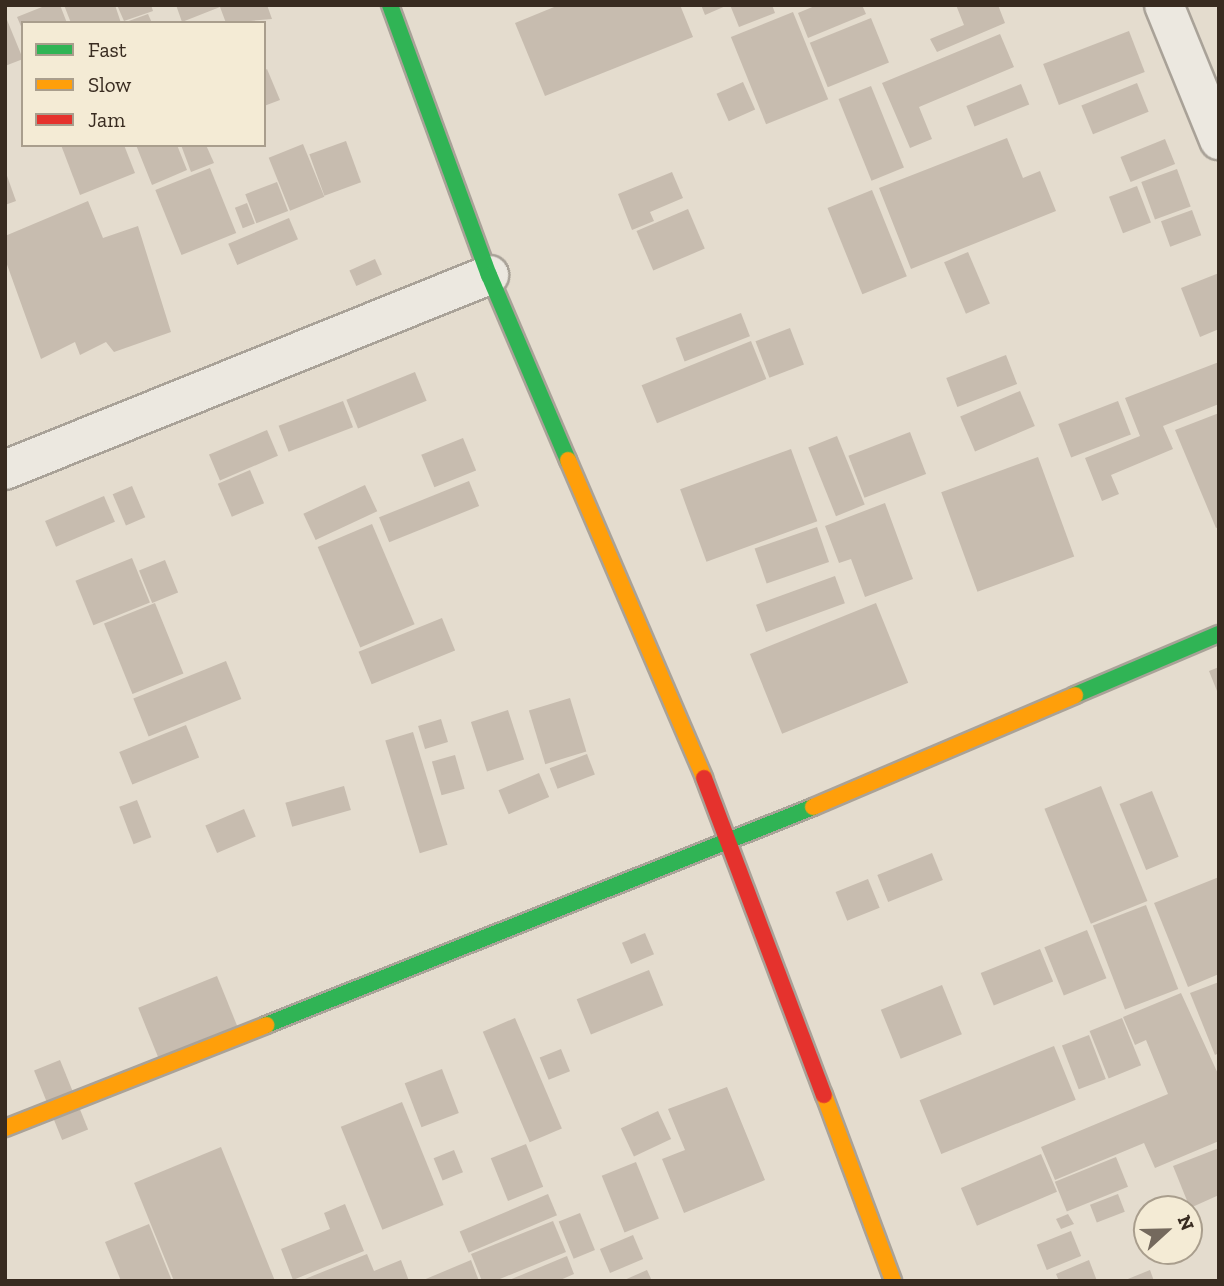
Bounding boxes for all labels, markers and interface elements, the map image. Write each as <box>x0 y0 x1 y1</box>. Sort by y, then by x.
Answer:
legend <box>21 21 266 147</box>
text: Fast <box>88 37 127 62</box>
text: Slow <box>88 72 131 97</box>
text: Jam <box>88 107 125 132</box>
north arrow <box>1133 1195 1203 1265</box>
text: N <box>1173 1212 1199 1234</box>

